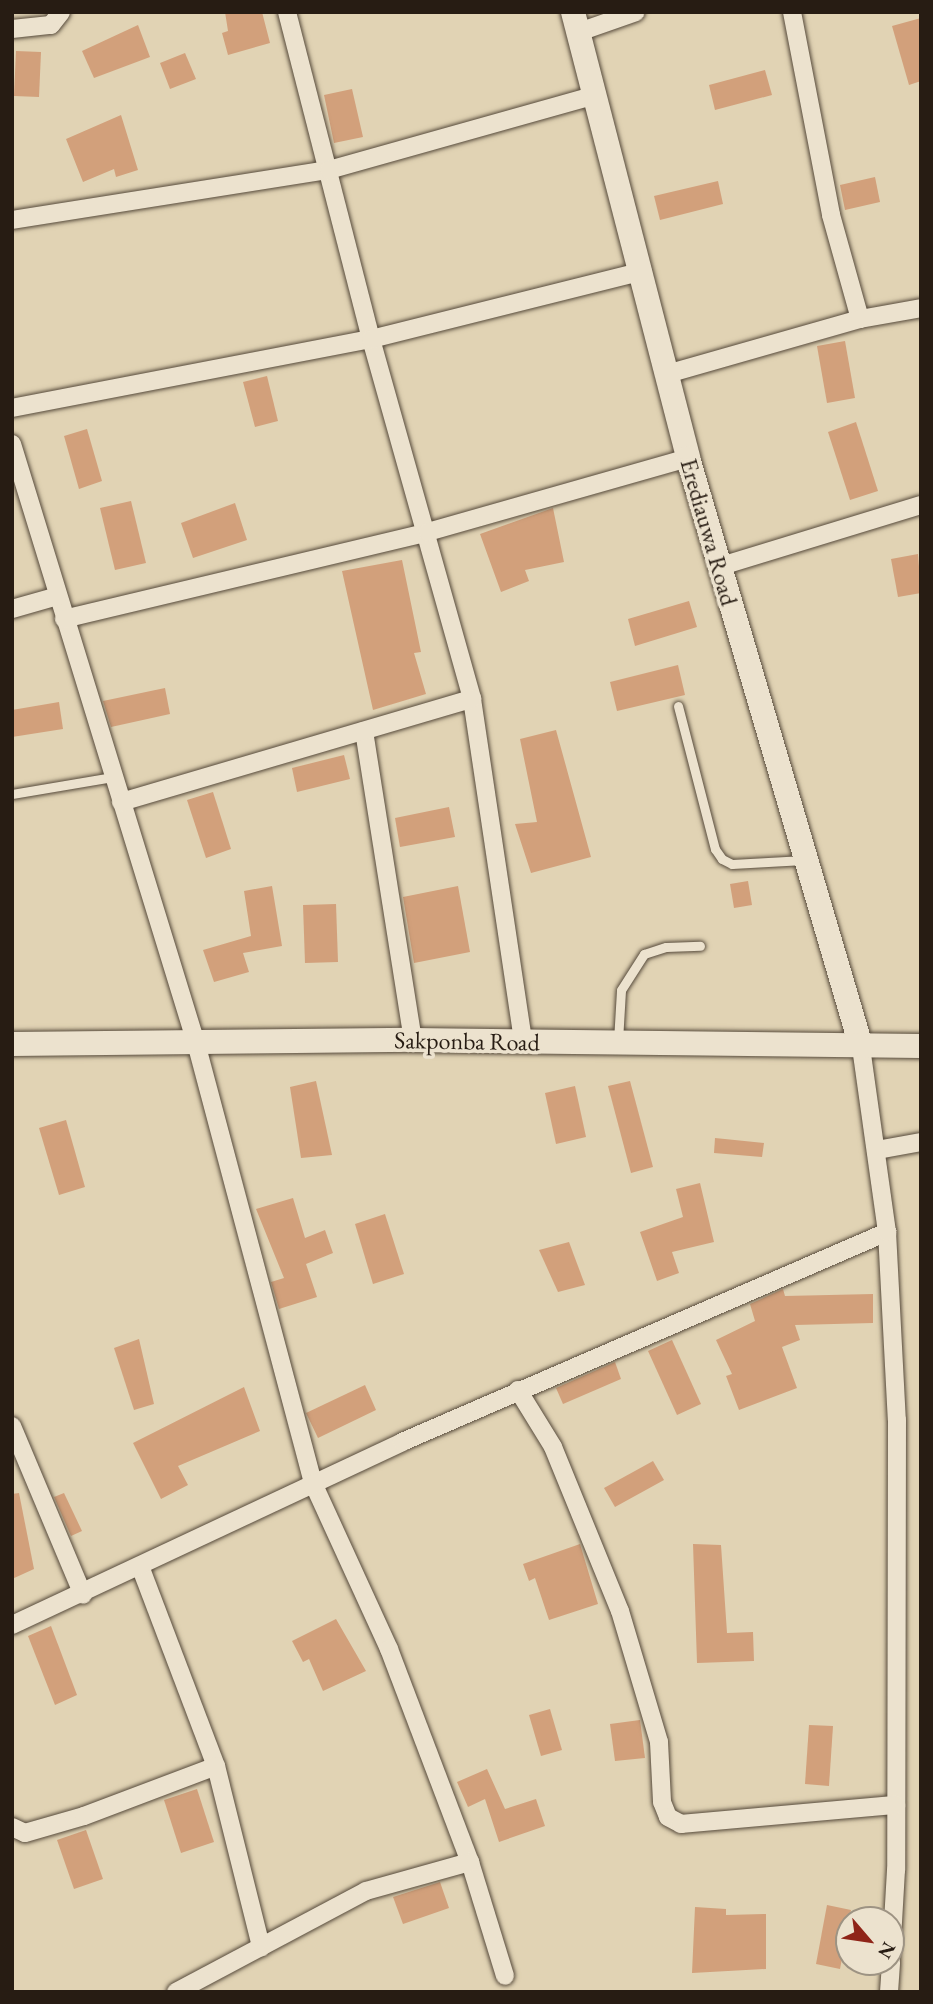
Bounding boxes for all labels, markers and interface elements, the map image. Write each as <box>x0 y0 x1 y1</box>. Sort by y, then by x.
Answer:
street label: Erediauwa Road <box>674 455 744 609</box>
street label: Sakponba Road <box>394 1025 540 1057</box>
north arrow <box>835 1906 905 1976</box>
text: N <box>872 1938 902 1963</box>

